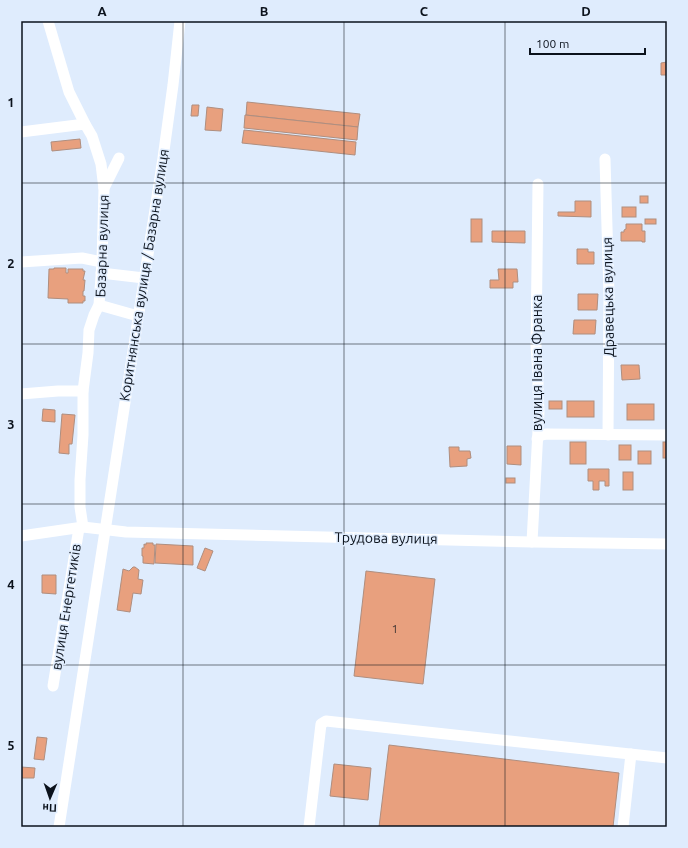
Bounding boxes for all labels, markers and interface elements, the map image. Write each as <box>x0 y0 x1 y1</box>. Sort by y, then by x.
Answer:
text: A <box>97 4 107 18</box>
text: B <box>260 4 269 18</box>
text: C <box>420 4 429 18</box>
text: D <box>581 4 591 18</box>
scale bar <box>530 30 645 56</box>
text: 100 m <box>536 37 569 50</box>
text: 1 <box>7 95 15 109</box>
street label: Коритнянська вулиця / Базарна вулиця <box>116 148 172 402</box>
street label: Базарна вулиця <box>92 194 112 298</box>
street label: Дравецька вулиця <box>599 237 617 357</box>
text: 2 <box>7 256 15 270</box>
street label: вулиця Івана Франка <box>529 295 545 431</box>
text: 3 <box>7 417 15 431</box>
street label: Трудова вулиця <box>334 529 438 547</box>
street label: вулиця Енергетиків <box>48 543 84 671</box>
text: 4 <box>7 577 15 591</box>
house number: 1 <box>392 622 398 635</box>
text: 5 <box>7 738 15 752</box>
north arrow <box>30 778 70 818</box>
text: Пн <box>42 802 57 814</box>

